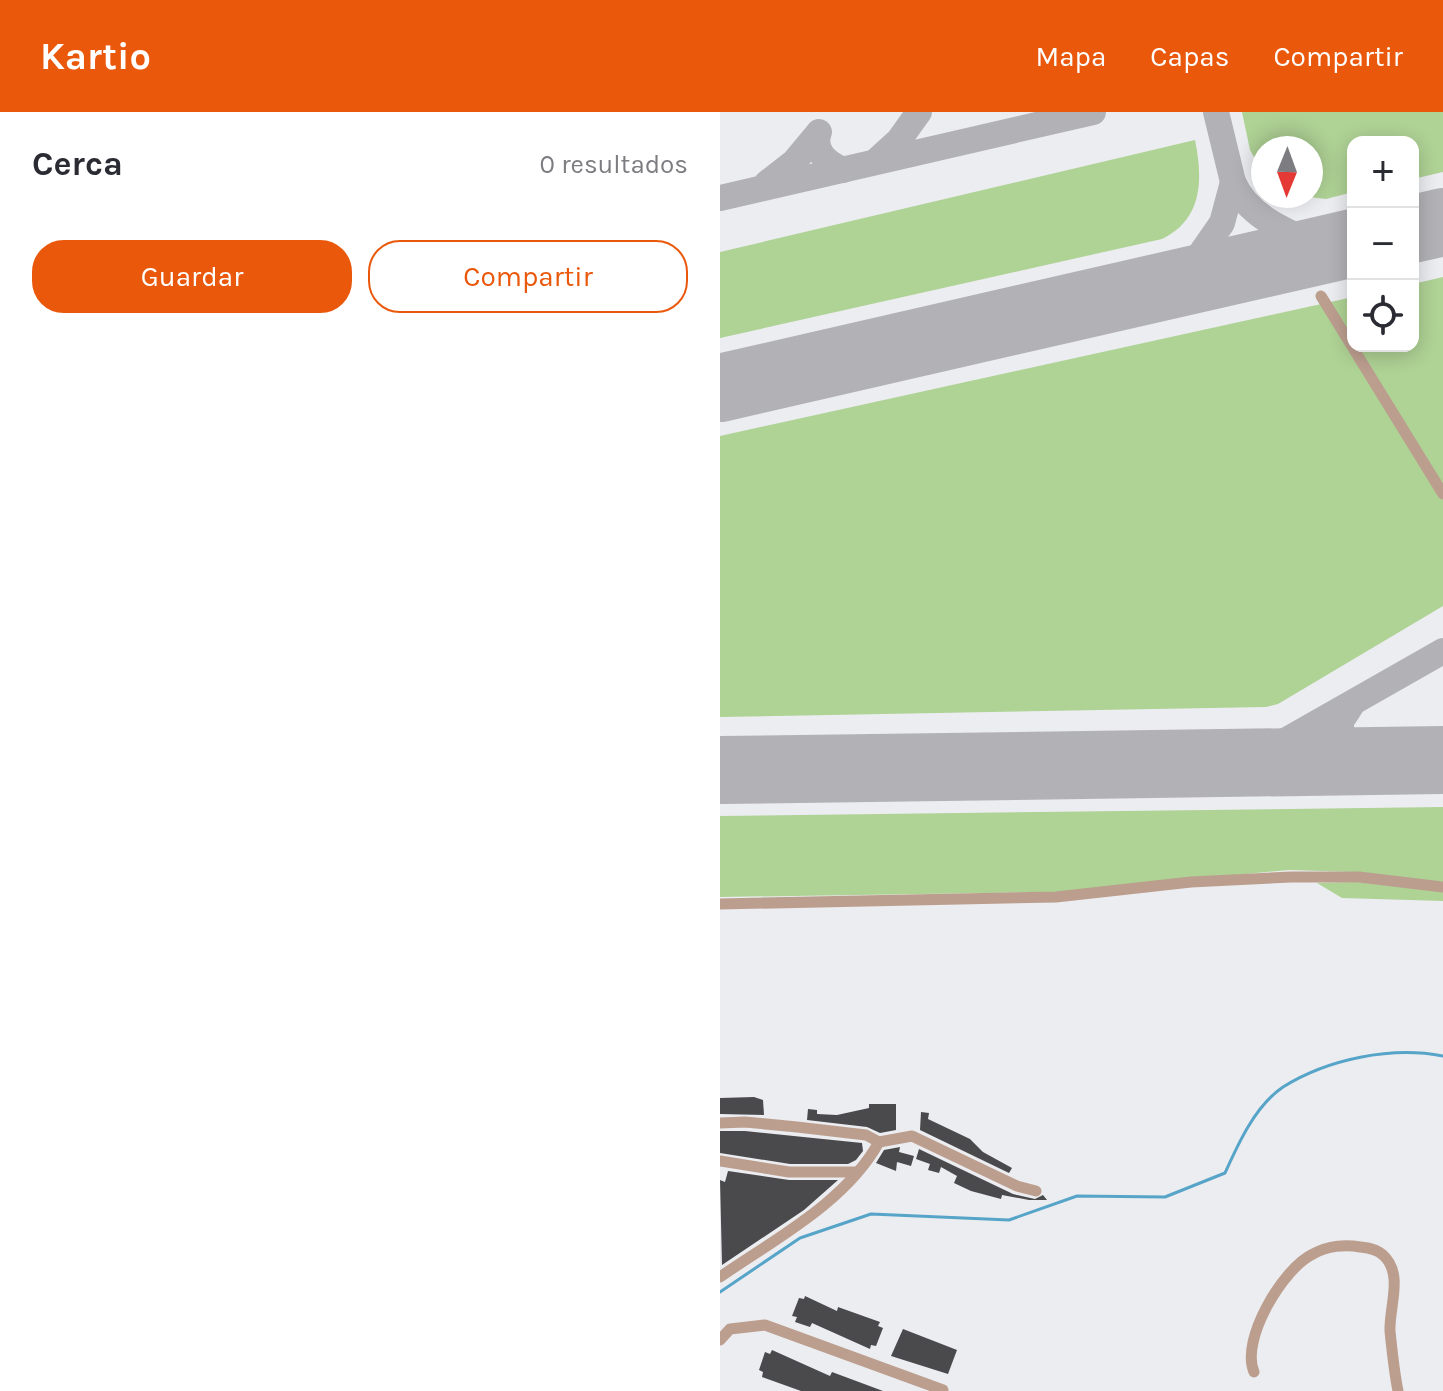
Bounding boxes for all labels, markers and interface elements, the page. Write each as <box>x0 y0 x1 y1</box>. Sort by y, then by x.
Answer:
text: Kartio <box>40 34 151 79</box>
text: Mapa <box>1035 40 1106 73</box>
text: Capas <box>1150 40 1229 73</box>
text: Compartir <box>1273 40 1403 73</box>
north arrow <box>1251 136 1323 208</box>
map controls <box>1347 136 1419 352</box>
button: + <box>1347 136 1419 208</box>
text: Cerca <box>32 144 123 184</box>
text: 0 resultados <box>540 149 688 180</box>
button: − <box>1347 208 1419 280</box>
button: Guardar <box>32 240 352 313</box>
button: Compartir <box>368 240 688 313</box>
button: locate <box>1347 280 1419 352</box>

